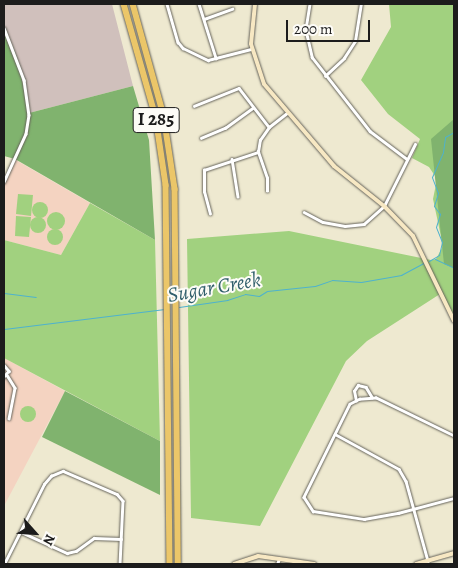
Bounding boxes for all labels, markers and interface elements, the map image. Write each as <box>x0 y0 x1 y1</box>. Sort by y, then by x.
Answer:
scale bar <box>288 10 372 42</box>
text: 200 m <box>294 19 333 39</box>
road number: I 285 <box>132 104 180 136</box>
water label: Sugar Creek <box>165 266 263 308</box>
north arrow <box>10 508 60 558</box>
text: N <box>38 531 60 549</box>

